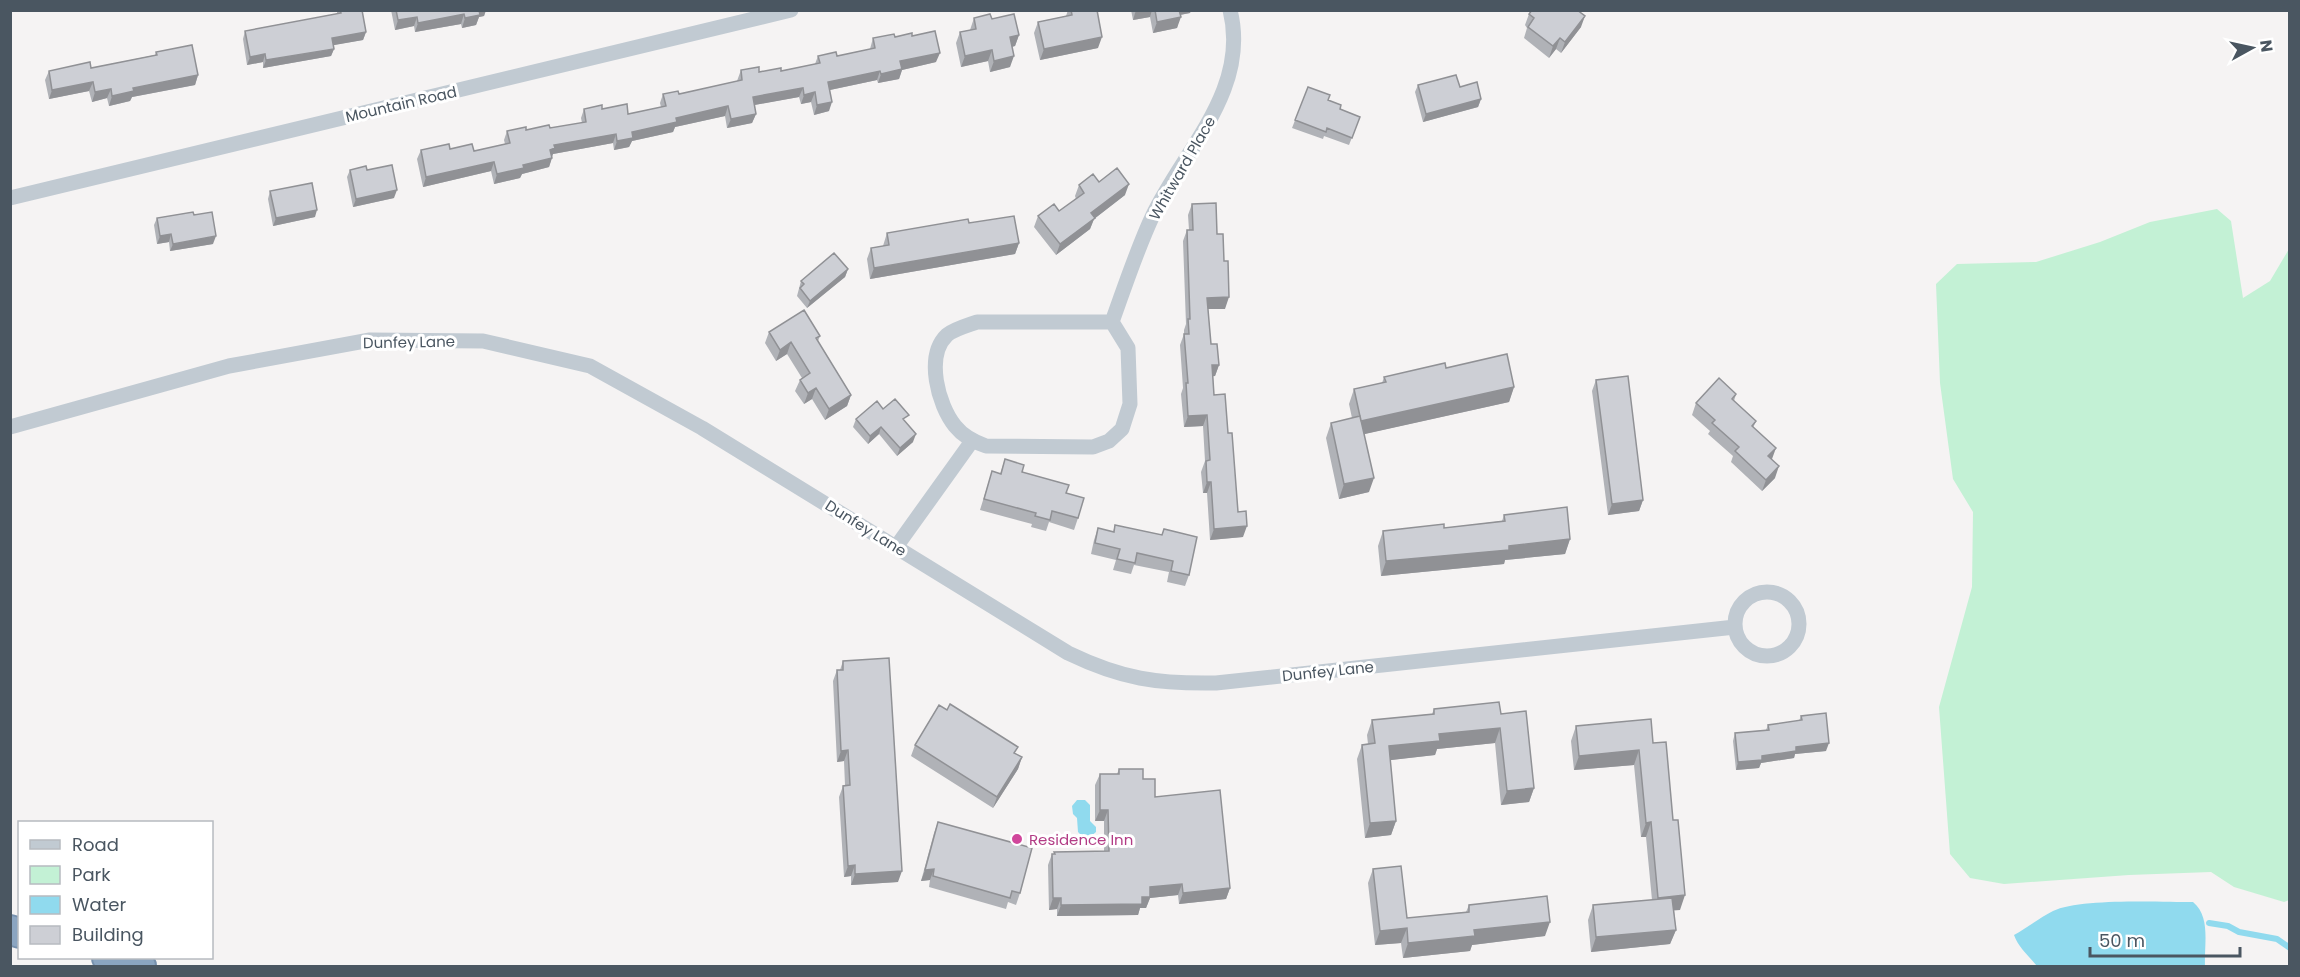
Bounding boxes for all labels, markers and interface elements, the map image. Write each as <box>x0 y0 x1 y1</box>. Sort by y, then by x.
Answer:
north arrow <box>2222 18 2282 78</box>
text: N <box>2254 38 2279 54</box>
street label: Mountain Road <box>343 81 459 127</box>
street label: Whitward Place <box>1144 112 1220 224</box>
street label: Dunfey Lane <box>363 331 455 353</box>
street label: Dunfey Lane <box>821 495 911 561</box>
street label: Dunfey Lane <box>1281 656 1375 686</box>
legend <box>18 821 213 959</box>
place label: Residence Inn <box>1029 829 1133 850</box>
text: Road <box>72 832 119 857</box>
marker: Residence Inn <box>1010 832 1024 846</box>
text: Park <box>72 862 111 887</box>
text: Water <box>72 892 126 917</box>
scale bar <box>2090 920 2240 958</box>
text: Building <box>72 922 144 947</box>
text: 50 m <box>2099 928 2145 953</box>

